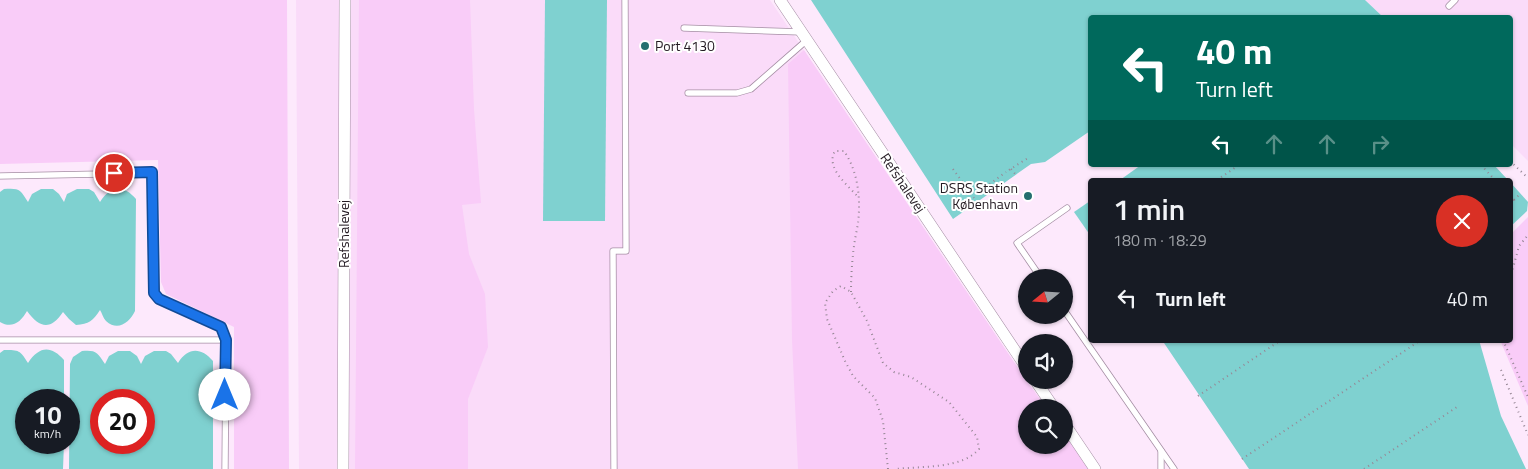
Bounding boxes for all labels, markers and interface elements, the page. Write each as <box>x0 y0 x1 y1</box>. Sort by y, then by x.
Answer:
text: 40 m <box>1196 24 1272 78</box>
place label: Port 4130 <box>655 35 715 56</box>
icon: left <box>1113 35 1178 100</box>
marker: Port 4130 <box>639 40 651 52</box>
text: Turn left <box>1196 72 1273 106</box>
icon: left <box>1207 130 1235 158</box>
icon: ahead <box>1260 130 1288 158</box>
icon: ahead <box>1313 130 1341 158</box>
icon: right <box>1366 130 1394 158</box>
street label: Refshalevej <box>876 149 931 217</box>
pin <box>93 152 135 194</box>
icon: arrive <box>100 159 128 187</box>
place label: DSRS Station København <box>940 177 1018 214</box>
text: 1 min <box>1113 186 1185 232</box>
marker: DSRS Station København <box>1022 190 1034 202</box>
button: close <box>1436 195 1488 247</box>
street label: Refshalevej <box>333 200 354 268</box>
text: 180 m · 18:29 <box>1113 228 1207 252</box>
north arrow <box>1018 269 1072 324</box>
map controls <box>1018 269 1073 454</box>
icon: left <box>1113 284 1141 312</box>
text: Turn left <box>1156 284 1226 313</box>
text: 40 m <box>1447 284 1488 313</box>
button: sound <box>1018 334 1073 389</box>
position arrow <box>198 368 250 420</box>
speed limit sign: 20 <box>90 389 155 454</box>
text: 10 <box>33 396 62 434</box>
button: search <box>1018 399 1073 454</box>
text: km/h <box>34 424 61 443</box>

